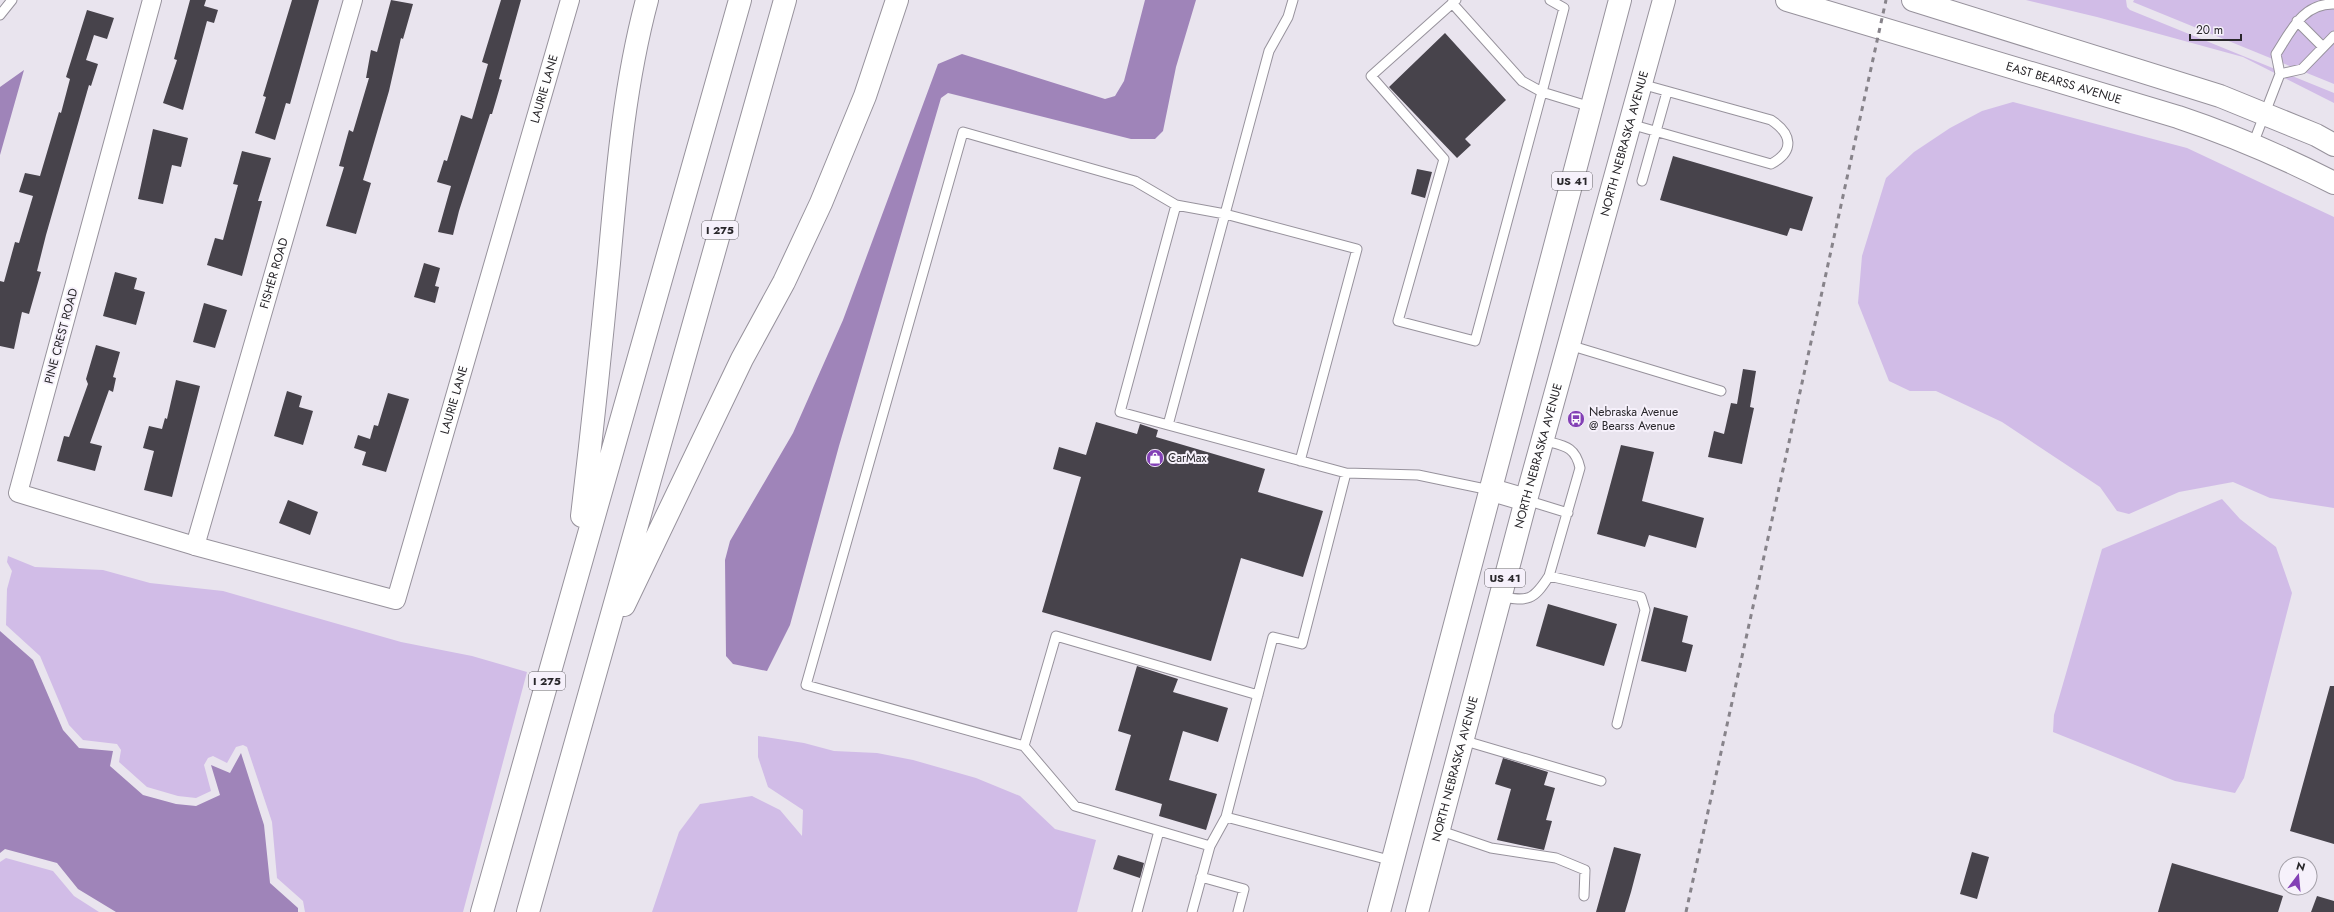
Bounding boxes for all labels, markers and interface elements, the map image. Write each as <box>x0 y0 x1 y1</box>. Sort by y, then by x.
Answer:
scale bar <box>2190 16 2241 42</box>
text: 20 m <box>2196 21 2223 39</box>
street label: LAURIE LANE <box>526 52 563 125</box>
street label: EAST BEARSS AVENUE <box>2004 57 2124 109</box>
street label: NORTH NEBRASKA AVENUE <box>1596 69 1653 218</box>
road number: US 41 <box>1552 172 1592 190</box>
road number: I 275 <box>702 221 738 239</box>
street label: FISHER ROAD <box>255 236 293 311</box>
street label: PINE CREST ROAD <box>40 286 82 386</box>
street label: LAURIE LANE <box>436 364 472 436</box>
street label: NORTH NEBRASKA AVENUE <box>1510 381 1567 531</box>
place label: Nebraska Avenue @ Bearss Avenue <box>1589 403 1678 435</box>
bus stop icon: Nebraska Avenue @ Bearss Avenue <box>1566 409 1586 429</box>
shop icon: CarMax <box>1145 448 1165 468</box>
place label: CarMax <box>1168 449 1208 467</box>
road number: US 41 <box>1485 569 1525 587</box>
road number: I 275 <box>529 672 565 690</box>
street label: NORTH NEBRASKA AVENUE <box>1427 694 1483 844</box>
north arrow <box>2278 856 2318 896</box>
text: N <box>2294 857 2307 875</box>

